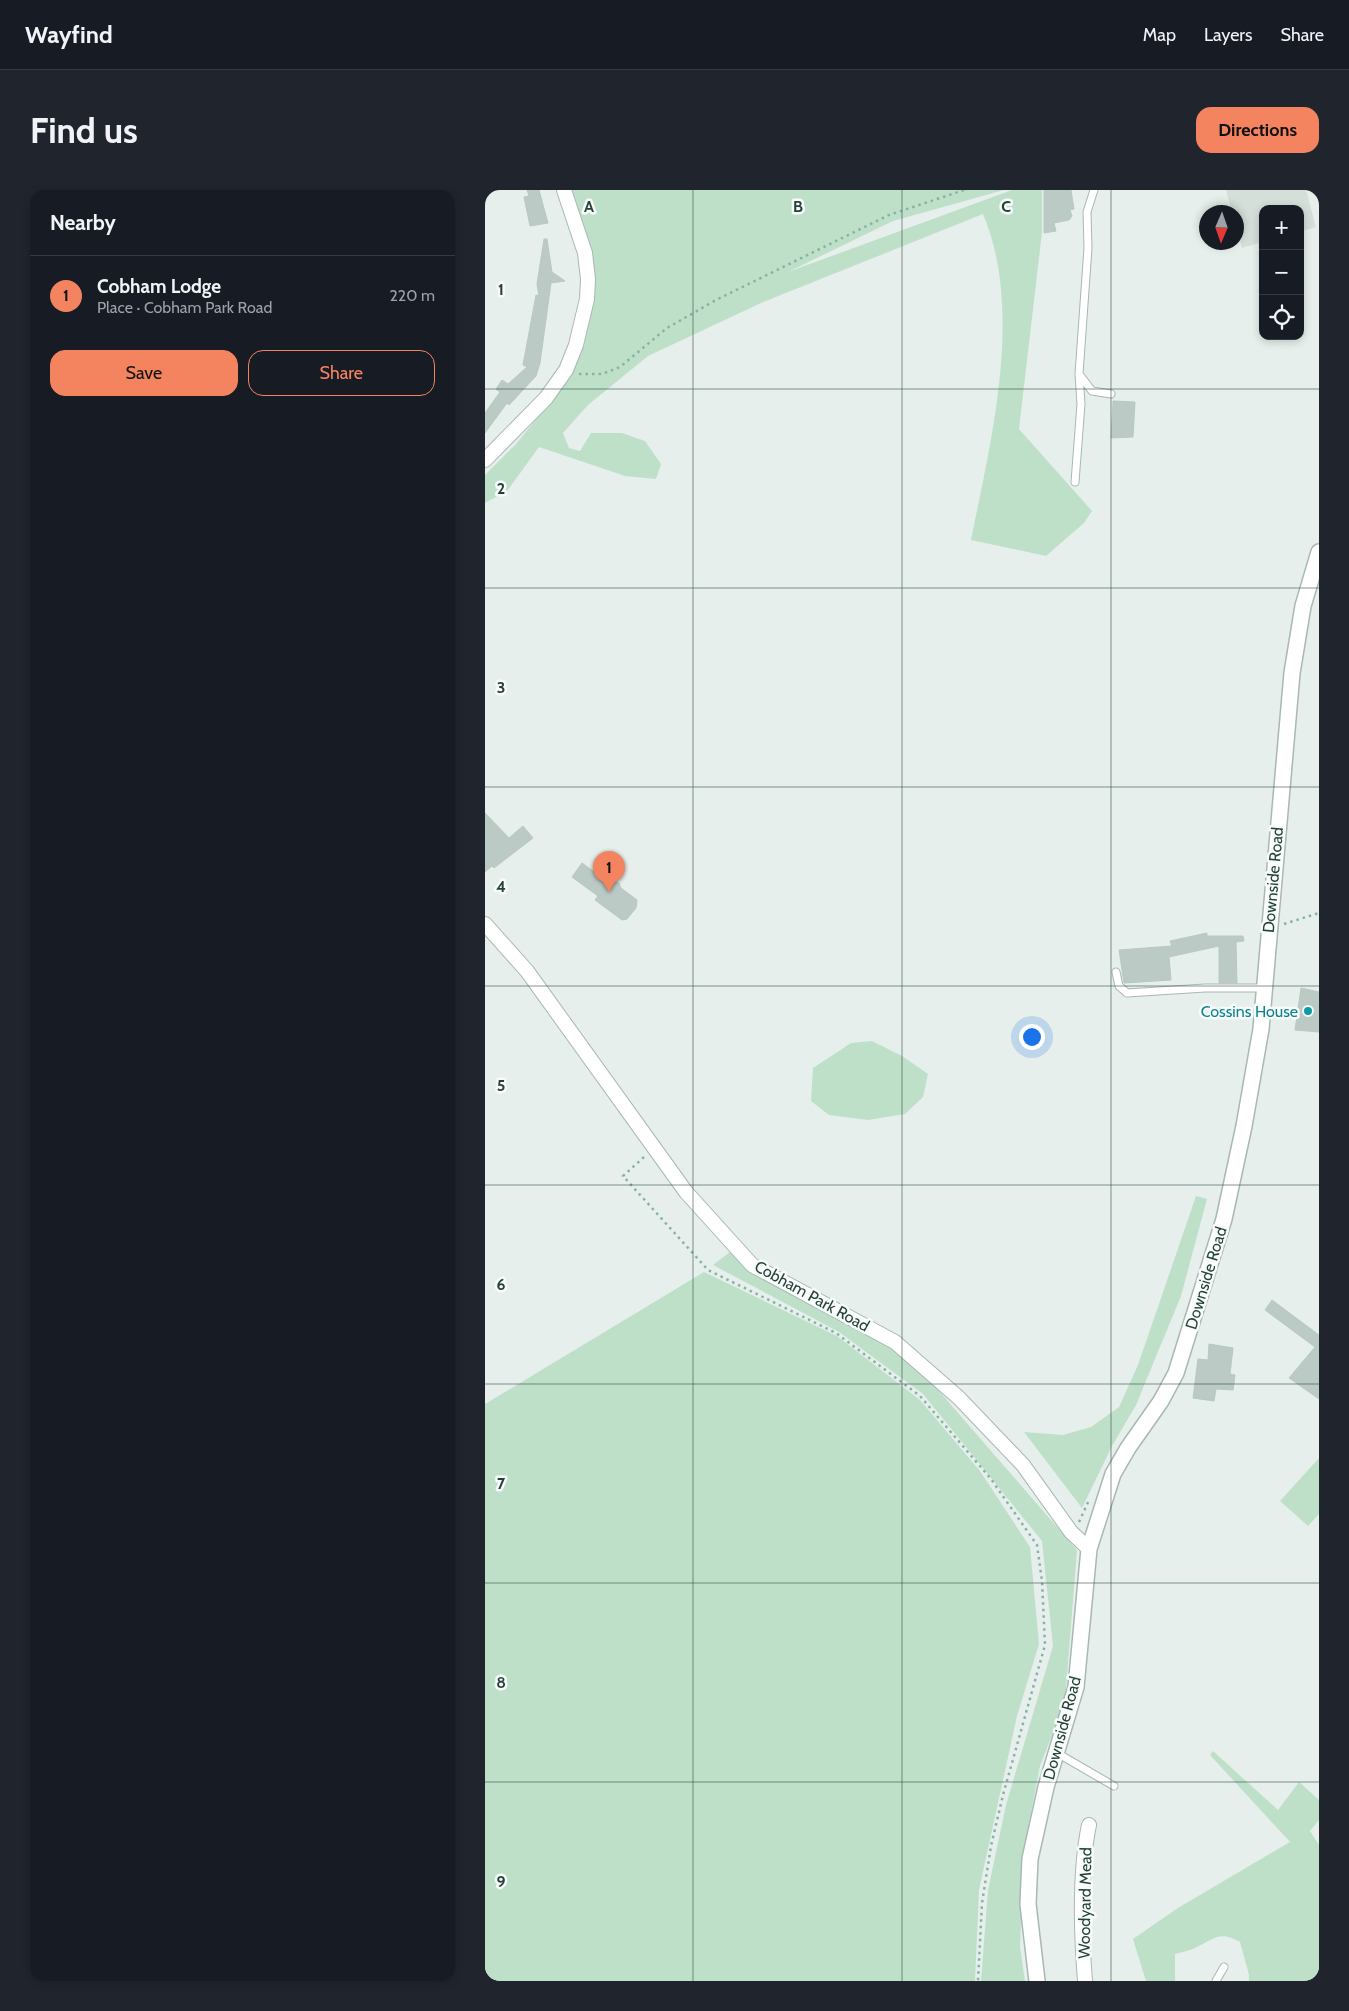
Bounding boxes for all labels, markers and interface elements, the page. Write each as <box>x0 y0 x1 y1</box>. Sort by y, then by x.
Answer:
text: Wayfind <box>25 20 113 49</box>
text: Map <box>1143 24 1176 46</box>
text: Layers <box>1204 24 1253 46</box>
text: Share <box>1281 24 1324 46</box>
button: Directions <box>1196 107 1319 153</box>
text: Find us <box>30 109 138 152</box>
text: A <box>584 197 594 216</box>
text: B <box>793 197 803 216</box>
text: C <box>1001 197 1011 216</box>
north arrow <box>1199 205 1244 250</box>
map controls <box>1259 205 1304 340</box>
button: + <box>1259 205 1304 250</box>
text: Nearby <box>50 210 116 235</box>
button: − <box>1259 250 1304 295</box>
text: Cobham Lodge <box>97 275 221 298</box>
text: 1 <box>498 280 504 299</box>
text: 1 <box>63 286 69 305</box>
text: 220 m <box>389 286 435 305</box>
button: locate <box>1259 295 1304 340</box>
text: Place · Cobham Park Road <box>97 298 272 317</box>
button: Save <box>50 350 238 396</box>
button: Share <box>248 350 435 396</box>
text: 2 <box>497 479 505 498</box>
text: 3 <box>497 678 505 697</box>
street label: Downside Road <box>1259 826 1287 934</box>
pin: 1 <box>593 851 625 892</box>
text: 4 <box>496 877 506 896</box>
place label: Cossins House <box>1201 1002 1298 1021</box>
marker: Cossins House <box>1302 1005 1314 1017</box>
your location <box>1019 1024 1045 1050</box>
text: 5 <box>497 1076 505 1095</box>
street label: Downside Road <box>1181 1224 1231 1332</box>
street label: Cobham Park Road <box>751 1257 873 1335</box>
text: 6 <box>497 1275 506 1294</box>
text: 7 <box>497 1474 506 1493</box>
text: 8 <box>496 1673 506 1692</box>
street label: Downside Road <box>1039 1674 1085 1782</box>
street label: Woodyard Mead <box>1075 1847 1095 1959</box>
text: 9 <box>497 1872 506 1891</box>

